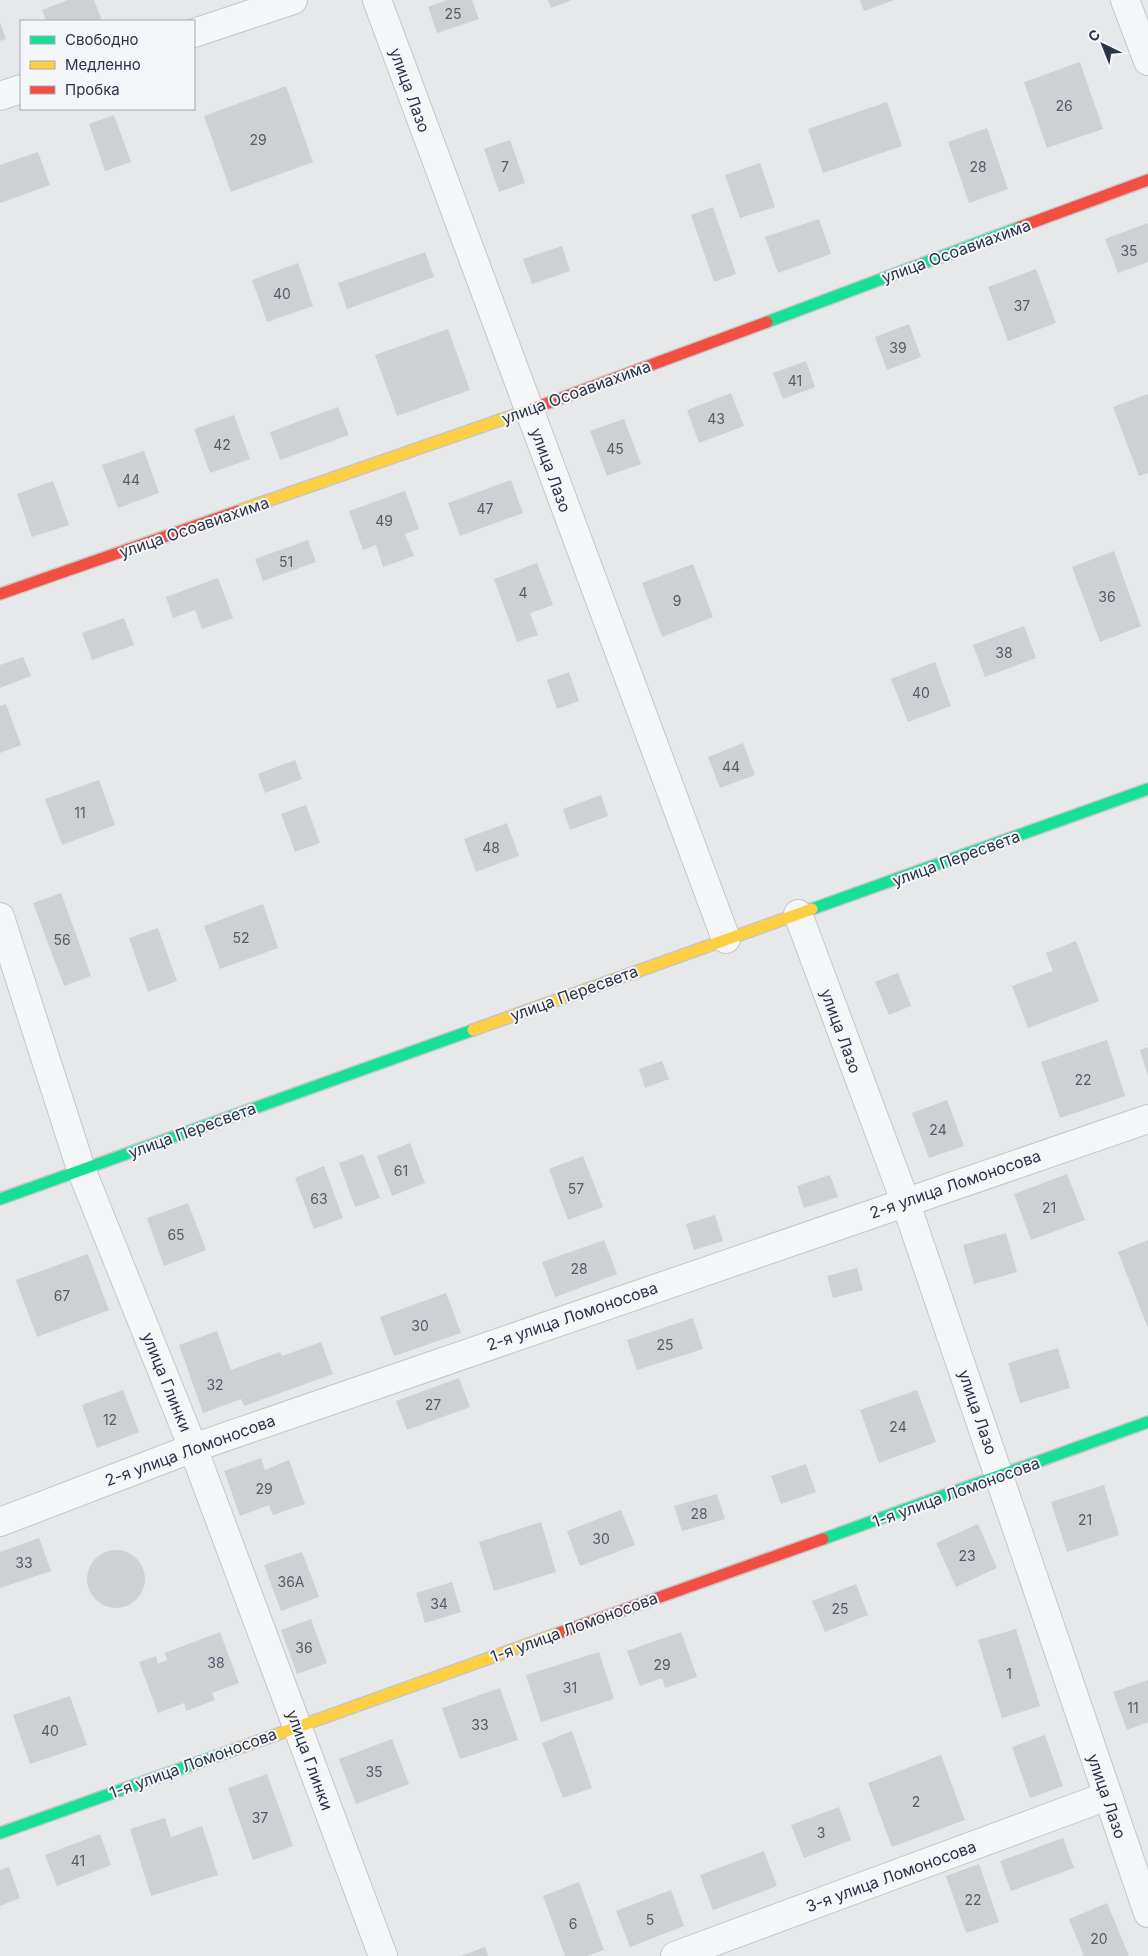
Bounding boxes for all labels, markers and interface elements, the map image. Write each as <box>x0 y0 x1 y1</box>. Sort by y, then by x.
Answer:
house number: 25 <box>444 5 462 22</box>
legend <box>20 20 195 110</box>
north arrow <box>1078 20 1128 70</box>
text: С <box>1084 25 1103 45</box>
text: Свободно <box>65 30 139 49</box>
street label: улица Лазо <box>385 45 435 135</box>
text: Медленно <box>65 55 141 74</box>
text: Пробка <box>65 80 120 99</box>
house number: 26 <box>1055 97 1073 114</box>
house number: 29 <box>249 131 267 148</box>
house number: 7 <box>501 158 509 175</box>
house number: 28 <box>969 158 987 175</box>
street label: улица Осоавиахима <box>879 215 1033 287</box>
house number: 35 <box>1120 242 1138 259</box>
house number: 40 <box>273 285 291 302</box>
house number: 37 <box>1014 297 1030 314</box>
house number: 39 <box>889 339 907 356</box>
street label: улица Осоавиахима <box>499 356 653 428</box>
house number: 41 <box>788 372 802 389</box>
house number: 43 <box>707 410 725 427</box>
street label: улица Лазо <box>526 425 576 515</box>
house number: 42 <box>213 436 231 453</box>
house number: 45 <box>606 440 624 457</box>
house number: 44 <box>122 471 140 488</box>
street label: улица Осоавиахима <box>116 492 272 562</box>
house number: 47 <box>477 500 494 517</box>
house number: 49 <box>375 512 393 529</box>
house number: 51 <box>279 553 293 570</box>
house number: 4 <box>518 584 528 601</box>
house number: 36 <box>1098 588 1116 605</box>
house number: 9 <box>673 592 681 609</box>
house number: 38 <box>995 644 1013 661</box>
house number: 40 <box>912 684 930 701</box>
house number: 44 <box>722 758 740 775</box>
house number: 11 <box>74 804 86 821</box>
street label: улица Пересвета <box>889 826 1023 890</box>
house number: 48 <box>482 839 500 856</box>
house number: 52 <box>232 929 250 946</box>
house number: 56 <box>53 931 71 948</box>
street label: улица Пересвета <box>507 961 641 1025</box>
street label: улица Лазо <box>816 986 866 1076</box>
house number: 22 <box>1074 1071 1092 1088</box>
street label: улица Пересвета <box>125 1098 259 1162</box>
house number: 24 <box>929 1121 947 1138</box>
street label: 2-я улица Ломоносова <box>867 1145 1043 1223</box>
house number: 61 <box>394 1162 408 1179</box>
house number: 57 <box>568 1180 584 1197</box>
house number: 63 <box>310 1190 328 1207</box>
house number: 21 <box>1042 1199 1056 1216</box>
house number: 65 <box>167 1226 185 1243</box>
house number: 28 <box>570 1260 588 1277</box>
street label: 2-я улица Ломоносова <box>484 1277 660 1355</box>
house number: 67 <box>54 1287 70 1304</box>
house number: 30 <box>411 1317 429 1334</box>
street label: улица Глинки <box>138 1329 196 1435</box>
house number: 25 <box>656 1336 674 1353</box>
street label: улица Лазо <box>954 1367 1002 1457</box>
house number: 32 <box>206 1376 224 1393</box>
house number: 27 <box>425 1396 441 1413</box>
street label: 2-я улица Ломоносова <box>102 1410 278 1490</box>
house number: 12 <box>103 1411 117 1428</box>
house number: 24 <box>889 1418 907 1435</box>
street label: 1-я улица Ломоносова <box>870 1452 1042 1532</box>
house number: 29 <box>255 1480 273 1497</box>
house number: 28 <box>690 1505 708 1522</box>
house number: 21 <box>1078 1511 1092 1528</box>
house number: 30 <box>592 1530 610 1547</box>
house number: 23 <box>958 1547 976 1564</box>
house number: 33 <box>15 1554 33 1571</box>
house number: 36А <box>278 1573 305 1590</box>
street label: 1-я улица Ломоносова <box>488 1587 660 1667</box>
house number: 34 <box>430 1595 448 1612</box>
house number: 25 <box>831 1600 849 1617</box>
house number: 36 <box>295 1639 313 1656</box>
house number: 38 <box>207 1654 225 1671</box>
house number: 29 <box>653 1656 671 1673</box>
house number: 1 <box>1006 1665 1012 1682</box>
house number: 31 <box>563 1679 577 1696</box>
house number: 11 <box>1127 1699 1139 1716</box>
street label: улица Глинки <box>283 1707 337 1813</box>
house number: 33 <box>471 1716 489 1733</box>
house number: 40 <box>41 1722 59 1739</box>
street label: 1-я улица Ломоносова <box>107 1723 279 1803</box>
street label: улица Лазо <box>1083 1751 1131 1841</box>
house number: 35 <box>365 1763 383 1780</box>
house number: 2 <box>912 1793 920 1810</box>
house number: 37 <box>252 1809 268 1826</box>
house number: 3 <box>817 1824 825 1841</box>
street label: 3-я улица Ломоносова <box>803 1836 979 1916</box>
house number: 41 <box>71 1852 85 1869</box>
house number: 22 <box>964 1891 982 1908</box>
house number: 5 <box>646 1911 654 1928</box>
house number: 6 <box>569 1915 577 1932</box>
house number: 20 <box>1090 1930 1108 1947</box>

